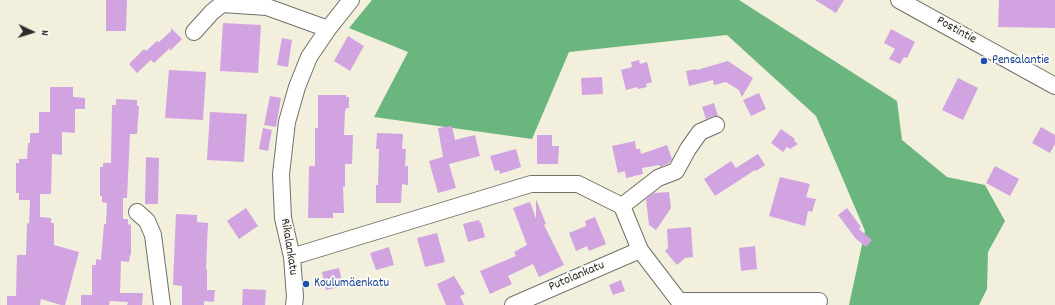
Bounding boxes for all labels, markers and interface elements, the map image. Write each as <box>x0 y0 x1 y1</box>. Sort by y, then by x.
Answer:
north arrow <box>12 12 52 52</box>
street label: Postintie <box>933 14 979 48</box>
text: N <box>36 30 52 36</box>
place label: Pensalantie <box>992 53 1049 69</box>
marker: Pensalantie <box>979 56 989 66</box>
street label: Rikalankatu <box>276 218 300 276</box>
street label: Putolankatu <box>547 258 607 296</box>
place label: Koulumäenkatu <box>314 276 389 292</box>
marker: Koulumäenkatu <box>301 279 311 289</box>

